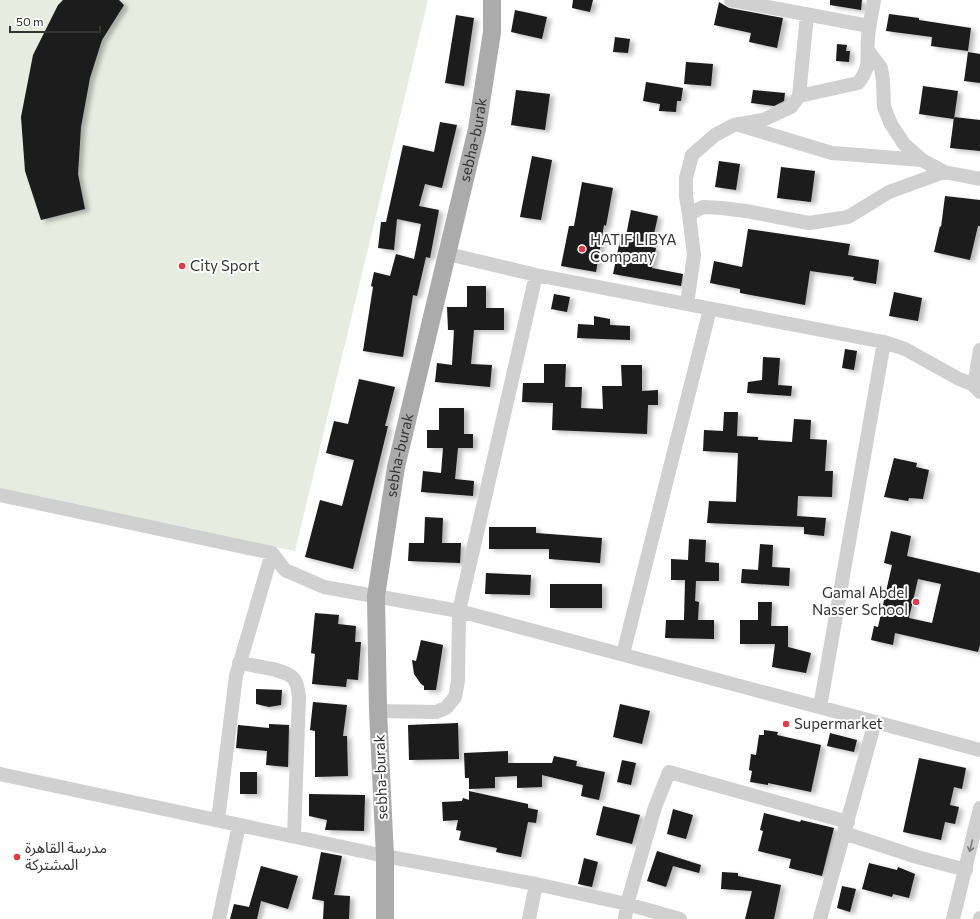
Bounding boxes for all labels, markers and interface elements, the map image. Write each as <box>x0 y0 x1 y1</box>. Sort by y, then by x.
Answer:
scale bar <box>10 8 100 34</box>
text: 50 m <box>16 14 44 28</box>
street label: sebha-burak <box>455 96 490 183</box>
place label: HATIF LIBYA Company <box>590 230 677 265</box>
marker: HATIF LIBYA Company <box>577 244 587 254</box>
place label: City Sport <box>190 256 260 274</box>
marker: City Sport <box>177 261 187 271</box>
street label: sebha-burak <box>381 411 417 498</box>
place label: Gamal Abdel Nasser School <box>812 583 908 618</box>
marker: Gamal Abdel Nasser School <box>911 597 921 607</box>
place label: Supermarket <box>794 714 883 732</box>
marker: Supermarket <box>781 719 791 729</box>
street label: sebha-burak <box>370 734 390 820</box>
place label: مدرسة القاهرة المشتركة <box>25 838 107 874</box>
one-way arrow <box>967 839 975 852</box>
marker: مدرسة القاهرة المشتركة <box>12 852 22 862</box>

